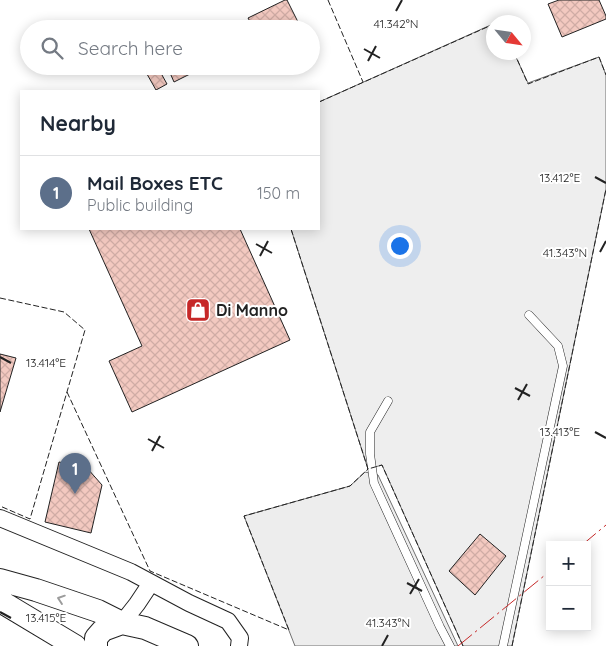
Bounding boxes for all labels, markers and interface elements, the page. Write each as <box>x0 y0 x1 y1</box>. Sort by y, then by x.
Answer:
north arrow <box>486 15 531 60</box>
text: 41.342°N <box>374 16 418 31</box>
search box <box>20 20 320 75</box>
icon: search <box>38 34 66 62</box>
text: Search here <box>78 36 183 60</box>
text: Nearby <box>40 110 116 136</box>
text: 13.412°E <box>540 170 581 185</box>
text: Mail Boxes ETC <box>87 171 223 195</box>
text: 1 <box>53 183 59 203</box>
text: 150 m <box>257 183 300 203</box>
text: Public building <box>87 195 193 215</box>
your location <box>387 233 413 259</box>
text: 41.343°N <box>543 245 587 260</box>
shop icon: Di Manno <box>185 297 211 323</box>
place label: Di Manno <box>216 300 288 320</box>
text: 13.414°E <box>26 355 66 370</box>
text: 13.413°E <box>540 424 580 439</box>
pin: 1 <box>59 453 91 494</box>
map controls <box>546 541 591 631</box>
button: + <box>546 541 591 586</box>
button: − <box>546 586 591 631</box>
one-way arrow <box>57 594 66 604</box>
text: 13.415°E <box>26 610 66 625</box>
text: 41.343°N <box>366 615 410 630</box>

